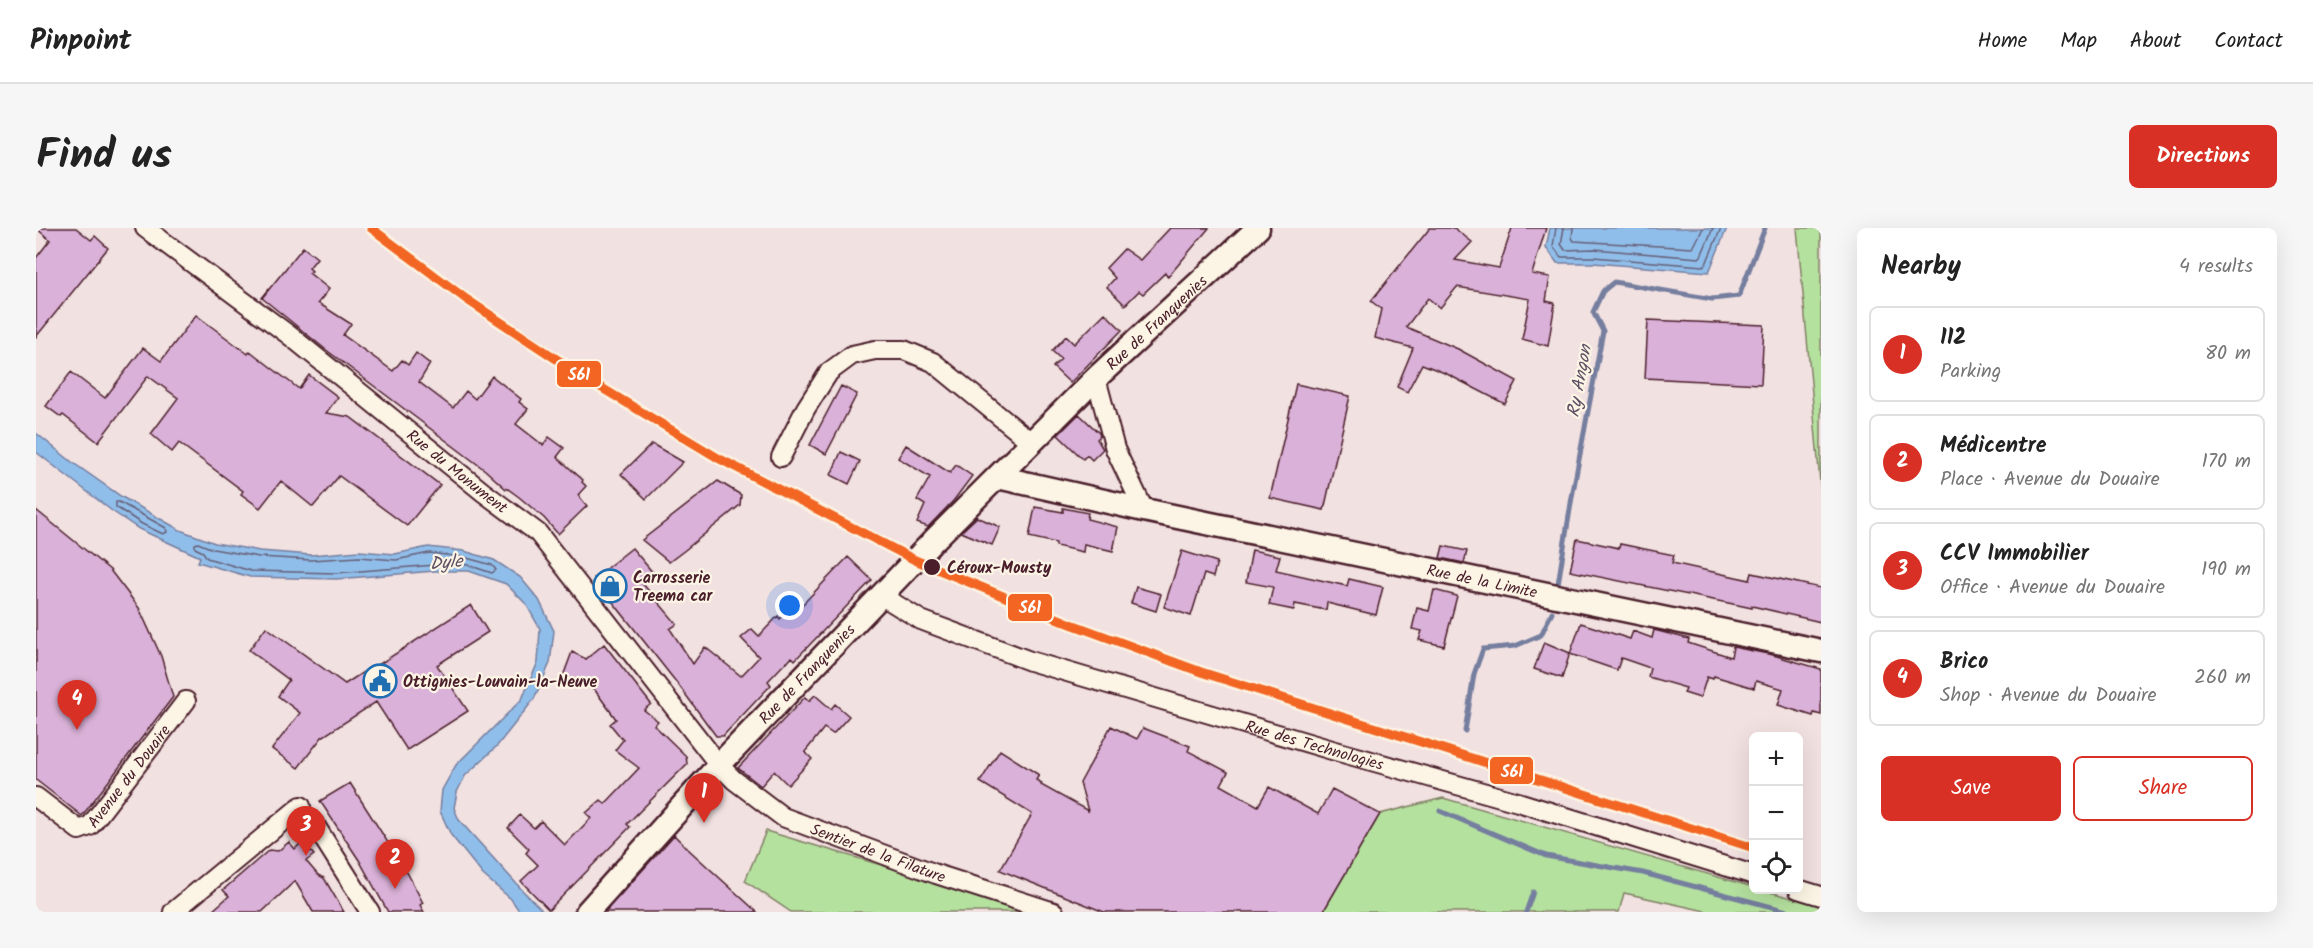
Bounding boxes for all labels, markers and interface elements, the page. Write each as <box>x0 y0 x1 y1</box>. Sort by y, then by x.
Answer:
text: Pinpoint <box>30 19 131 64</box>
text: Home <box>1978 25 2027 58</box>
text: Map <box>2060 25 2097 58</box>
text: About <box>2130 25 2181 58</box>
text: Contact <box>2214 25 2283 58</box>
text: Find us <box>36 123 172 190</box>
button: Directions <box>2129 125 2277 188</box>
text: Nearby <box>1881 246 1961 288</box>
text: 4 results <box>2179 251 2253 283</box>
street label: Rue de Franquenies <box>1101 270 1214 377</box>
text: 112 <box>1940 321 1966 356</box>
text: 1 <box>1899 338 1906 370</box>
text: 80 m <box>2205 338 2251 370</box>
water label: Ry Angon <box>1560 341 1601 420</box>
text: Parking <box>1940 356 2001 388</box>
line badge: S61 <box>556 360 602 388</box>
text: S61 <box>568 363 590 388</box>
street label: Rue du Monument <box>401 424 513 521</box>
text: Médicentre <box>1940 429 2047 464</box>
text: 2 <box>1897 446 1908 478</box>
text: 170 m <box>2202 446 2251 478</box>
text: Place · Avenue du Douaire <box>1940 464 2160 496</box>
text: CCV Immobilier <box>1940 537 2089 572</box>
water label: Dyle <box>429 547 466 579</box>
text: 3 <box>1897 554 1908 586</box>
text: 190 m <box>2201 554 2251 586</box>
place label: Céroux-Mousty <box>947 556 1052 581</box>
marker: Céroux-Mousty <box>922 557 942 577</box>
street label: Rue de la Limite <box>1424 558 1539 606</box>
place label: Carrosserie Treema car <box>633 566 714 609</box>
shop icon: Carrosserie Treema car <box>592 568 628 604</box>
text: Office · Avenue du Douaire <box>1940 572 2165 604</box>
your location <box>775 591 804 620</box>
line badge: S61 <box>1007 593 1053 622</box>
text: S61 <box>1019 596 1041 621</box>
street label: Rue de Franquenies <box>753 619 862 731</box>
text: Brico <box>1940 645 1988 680</box>
text: 4 <box>1897 662 1908 694</box>
text: 260 m <box>2194 662 2251 694</box>
public building icon: Ottignies-Louvain-la-Neuve <box>362 663 398 699</box>
place label: Ottignies-Louvain-la-Neuve <box>403 670 598 695</box>
pin: 4 <box>58 680 96 730</box>
text: Shop · Avenue du Douaire <box>1940 680 2157 712</box>
street label: Rue des Technologies <box>1242 714 1387 778</box>
street label: Avenue du Douaire <box>82 720 178 834</box>
map controls <box>1749 732 1803 894</box>
button: + <box>1749 732 1803 786</box>
line badge: S61 <box>1489 756 1534 785</box>
button: Save <box>1881 756 2061 821</box>
button: Share <box>2073 756 2253 821</box>
text: S61 <box>1501 760 1523 785</box>
pin: 1 <box>684 774 724 823</box>
button: − <box>1749 786 1803 840</box>
pin: 3 <box>286 806 326 856</box>
street label: Sentier de la Filature <box>806 817 949 890</box>
pin: 2 <box>376 840 414 889</box>
button: locate <box>1749 840 1803 894</box>

